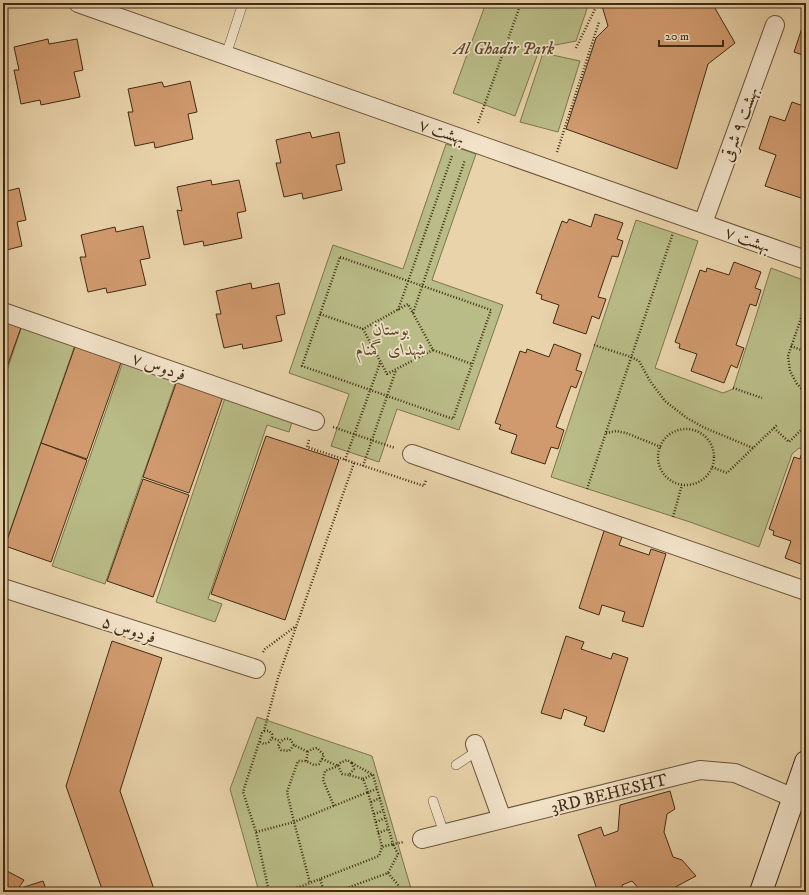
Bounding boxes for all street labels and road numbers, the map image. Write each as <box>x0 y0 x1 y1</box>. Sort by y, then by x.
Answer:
street label: بهشت ۹ شرقی <box>716 84 764 165</box>
street label: بهشت ۷ <box>416 114 468 150</box>
street label: بهشت ۷ <box>722 222 774 258</box>
street label: فردوس ۷ <box>129 347 189 386</box>
street label: فردوس ۵ <box>99 611 159 649</box>
street label: 3RD BEHESHT <box>549 769 670 819</box>

